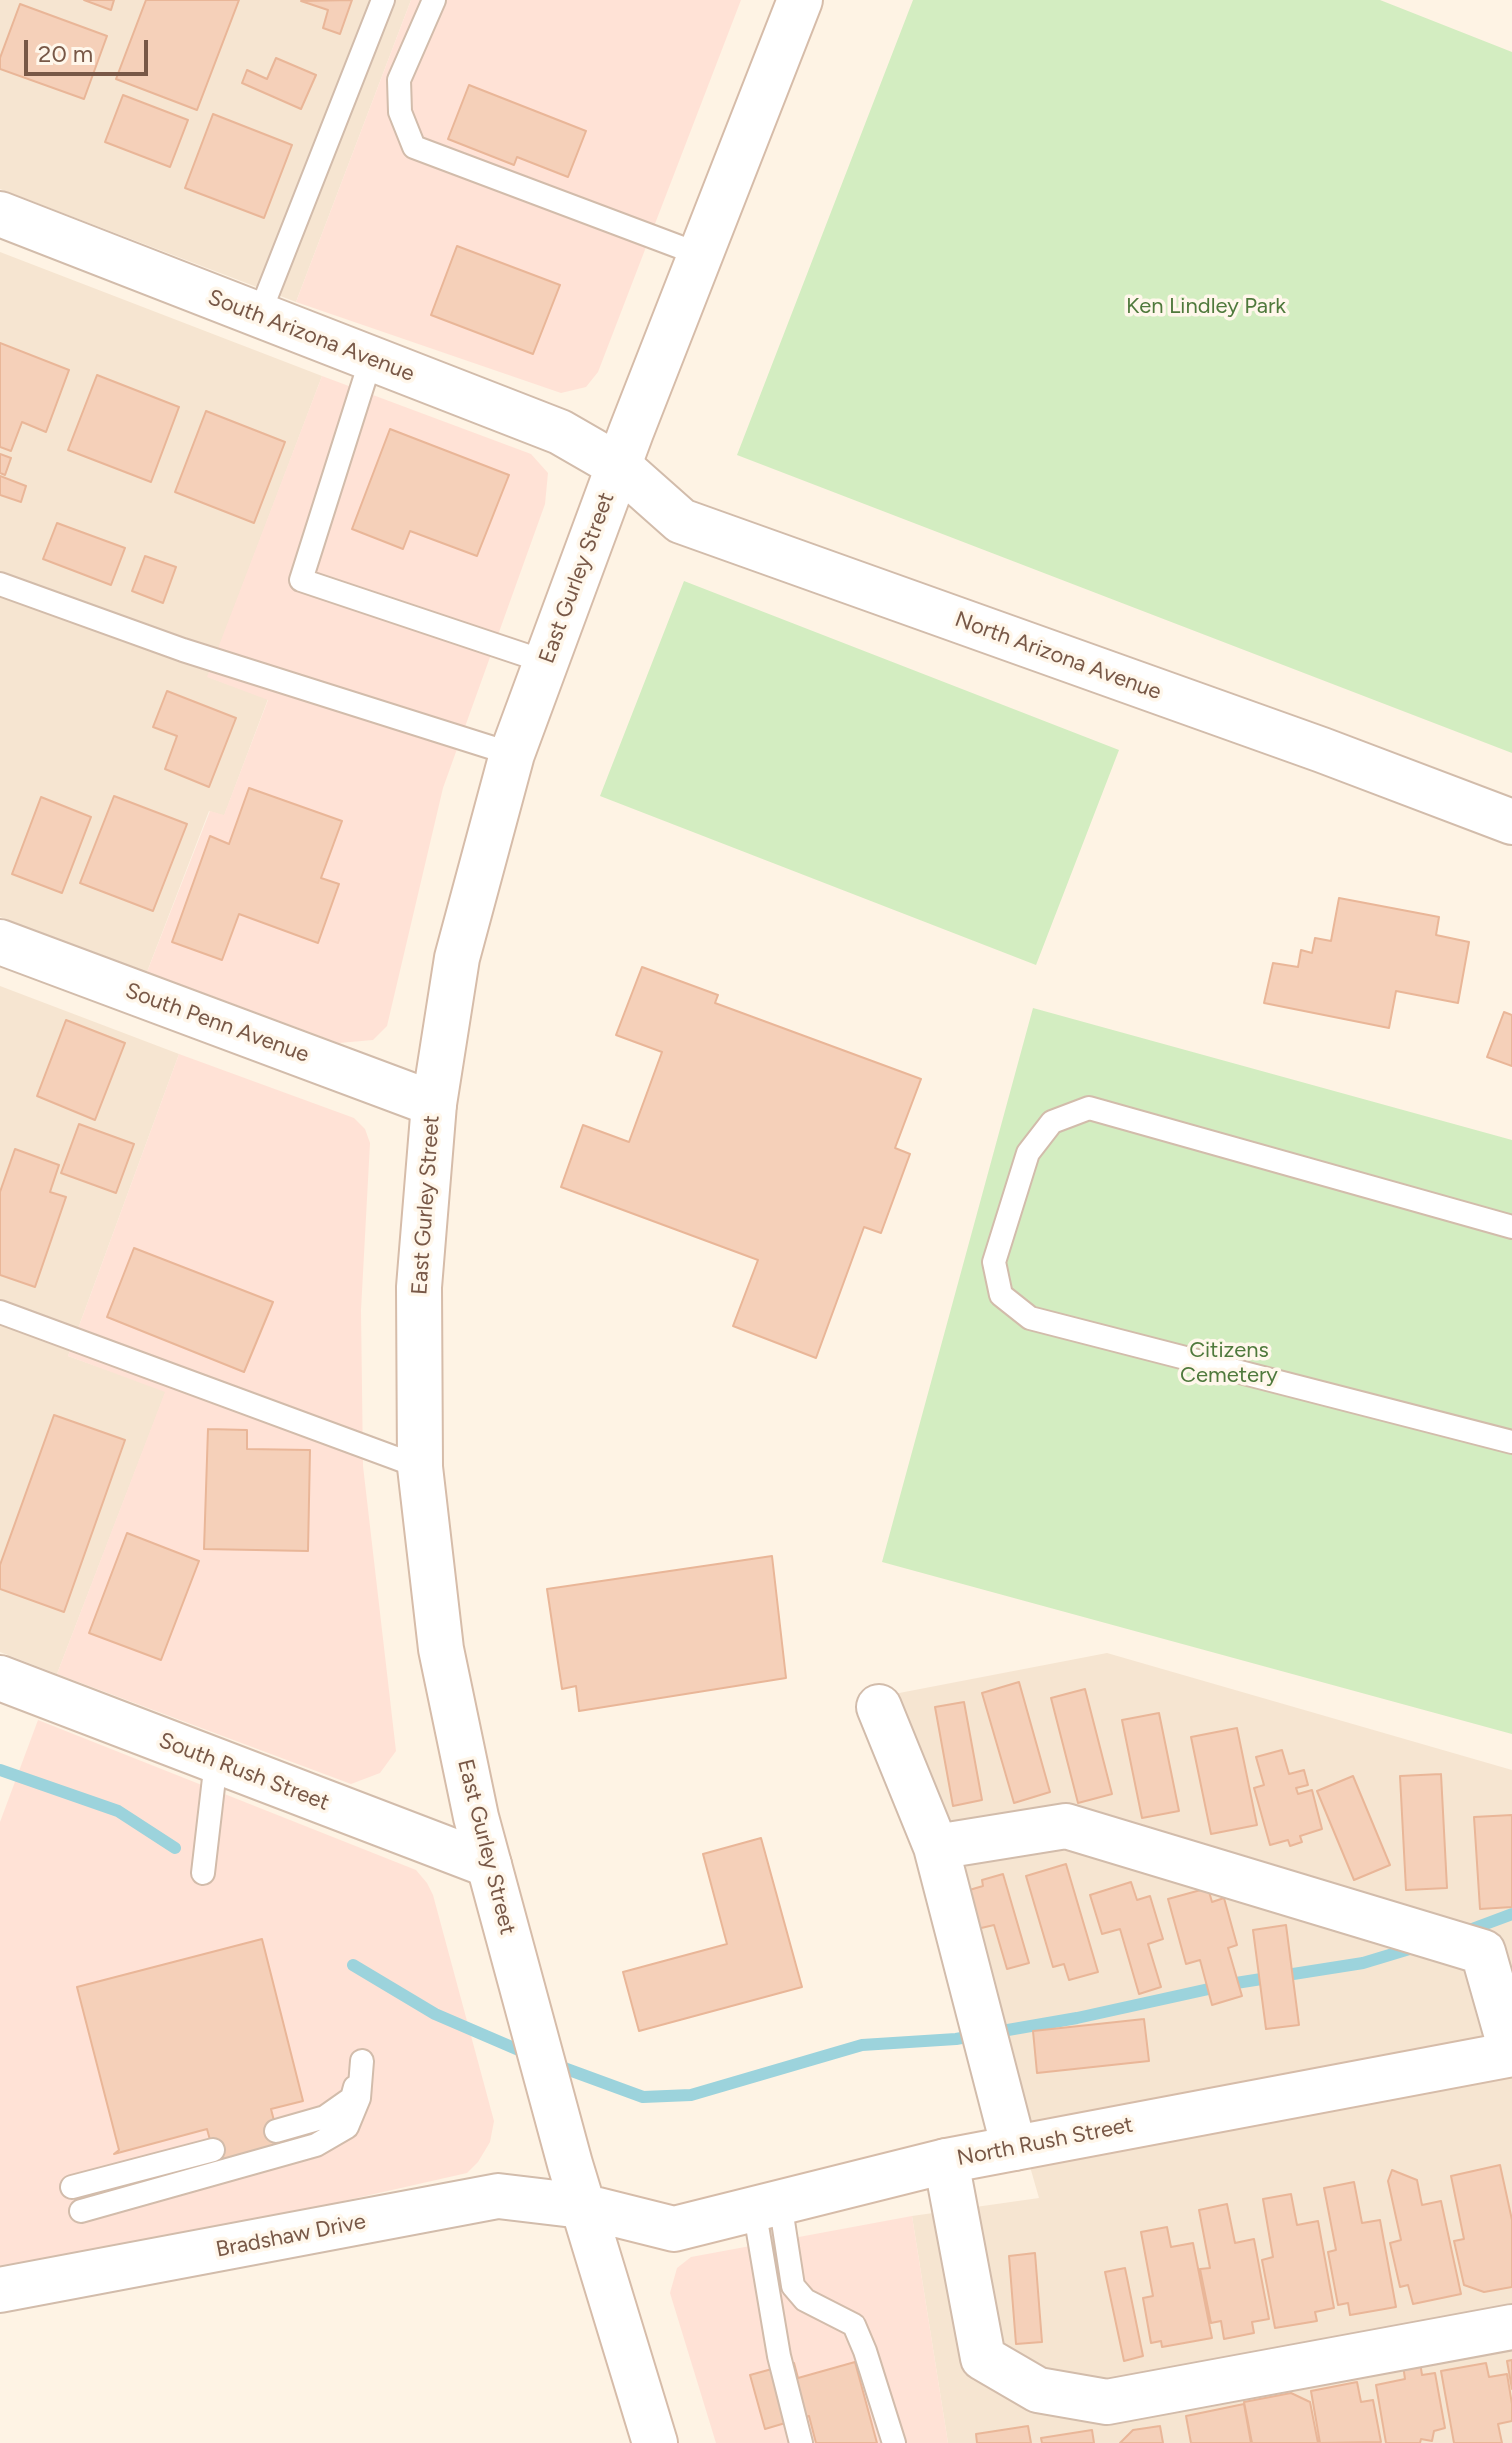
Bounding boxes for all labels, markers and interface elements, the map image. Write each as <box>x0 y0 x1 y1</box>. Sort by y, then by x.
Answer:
scale bar <box>28 24 152 74</box>
text: 20 m <box>38 39 93 68</box>
street label: South Arizona Avenue <box>204 284 418 388</box>
park label: Ken Lindley Park <box>1126 294 1286 320</box>
street label: East Gurley Street <box>534 489 620 667</box>
street label: North Arizona Avenue <box>951 606 1165 706</box>
street label: South Penn Avenue <box>122 978 312 1068</box>
street label: East Gurley Street <box>407 1114 445 1296</box>
park label: Citizens Cemetery <box>1180 1338 1278 1390</box>
street label: South Rush Street <box>155 1727 333 1817</box>
street label: East Gurley Street <box>451 1757 521 1937</box>
street label: North Rush Street <box>955 2112 1135 2172</box>
street label: Bradshaw Drive <box>214 2209 368 2263</box>

